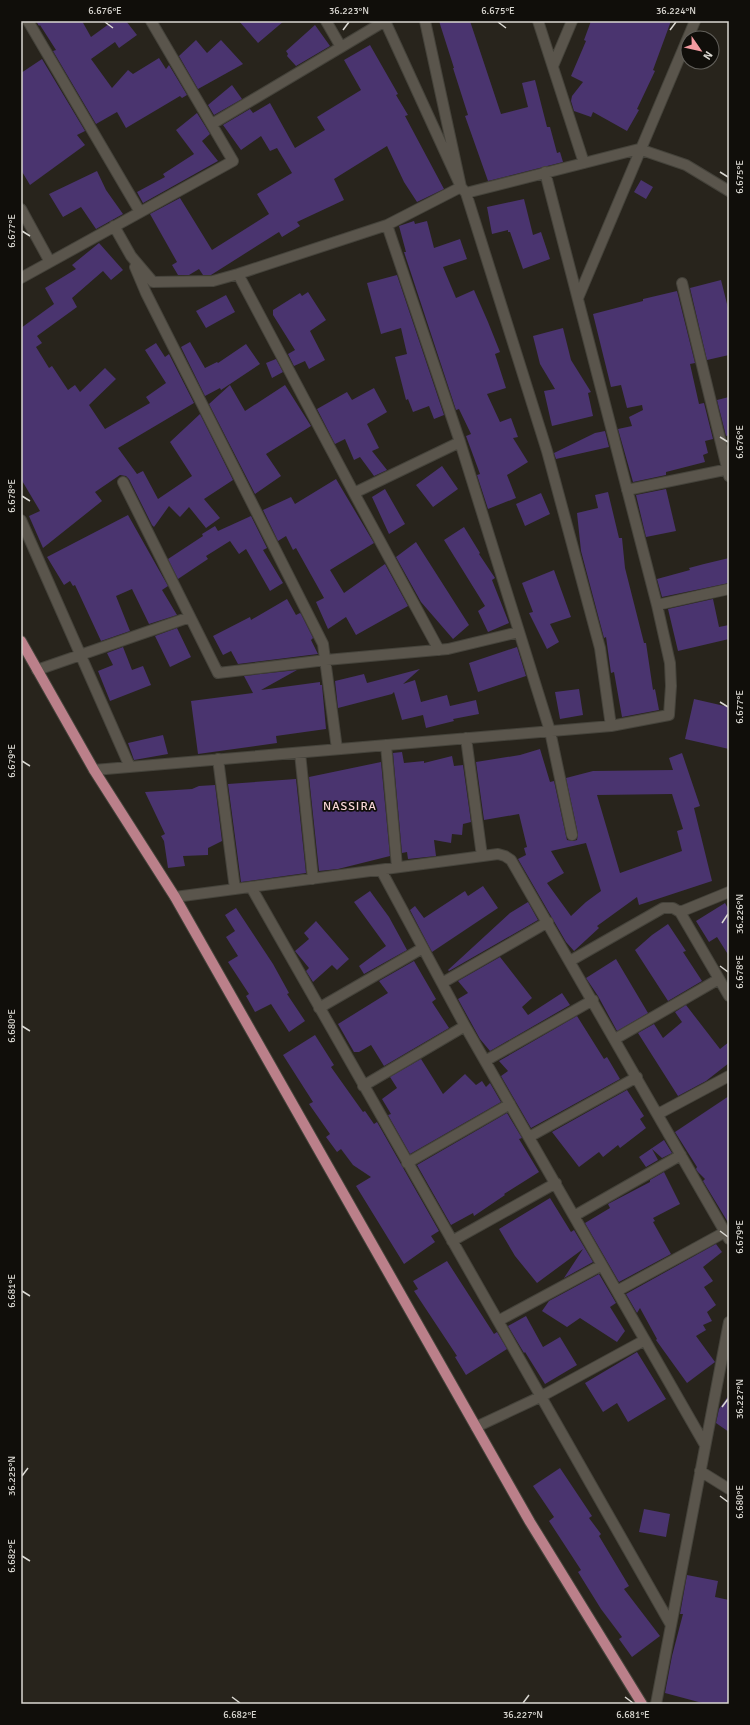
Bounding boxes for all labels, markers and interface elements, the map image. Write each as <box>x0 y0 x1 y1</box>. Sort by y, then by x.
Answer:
text: 6.676°E <box>88 5 122 17</box>
text: 36.223°N <box>329 5 369 17</box>
text: 6.675°E <box>481 5 515 17</box>
text: 36.224°N <box>656 5 696 17</box>
north arrow <box>680 30 720 70</box>
text: N <box>700 49 715 62</box>
text: 6.675°E <box>734 160 746 194</box>
text: 6.677°E <box>6 214 18 248</box>
text: 6.676°E <box>734 425 746 459</box>
text: 6.678°E <box>6 479 18 513</box>
text: 6.677°E <box>734 690 746 724</box>
text: 6.679°E <box>6 744 18 778</box>
district label: NASSIRA <box>323 799 377 814</box>
text: 36.226°N <box>734 894 746 934</box>
text: 6.678°E <box>734 955 746 989</box>
text: 6.680°E <box>6 1009 18 1043</box>
text: 6.679°E <box>734 1220 746 1254</box>
text: 6.681°E <box>6 1274 18 1308</box>
text: 36.227°N <box>734 1379 746 1419</box>
text: 36.225°N <box>6 1456 18 1496</box>
text: 6.680°E <box>734 1485 746 1519</box>
text: 6.682°E <box>6 1539 18 1573</box>
text: 6.682°E <box>223 1709 257 1721</box>
text: 36.227°N <box>503 1709 543 1721</box>
text: 6.681°E <box>616 1709 650 1721</box>

